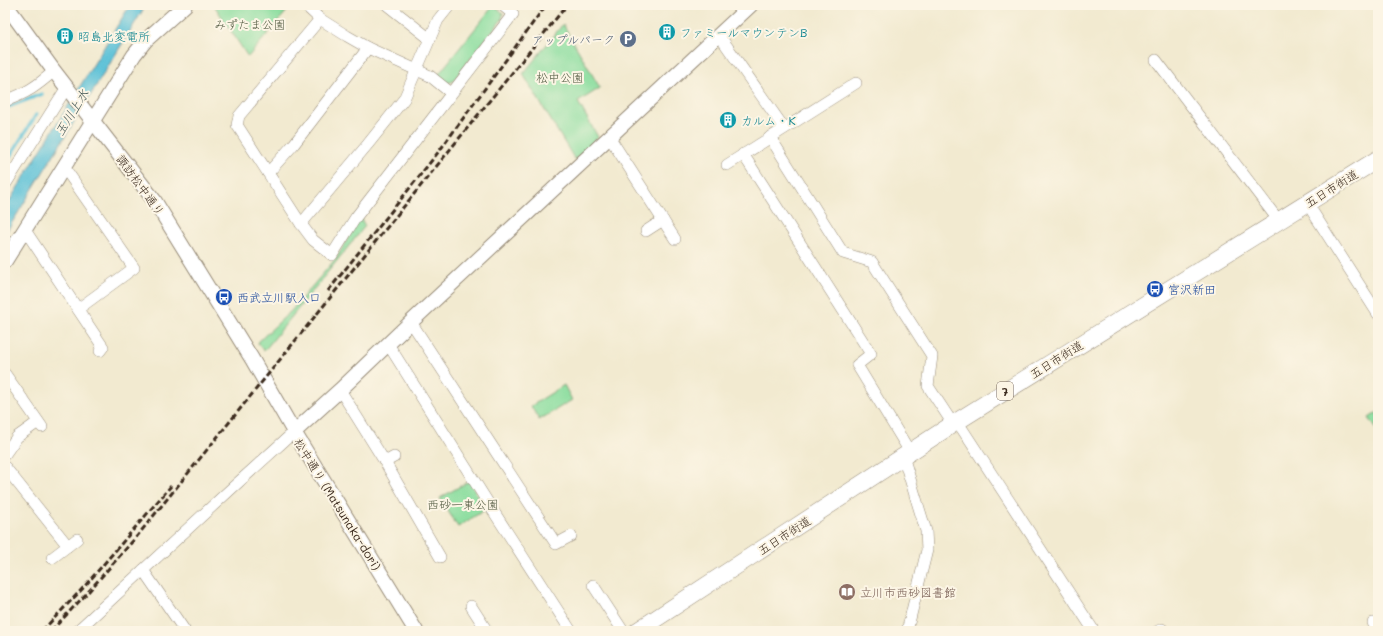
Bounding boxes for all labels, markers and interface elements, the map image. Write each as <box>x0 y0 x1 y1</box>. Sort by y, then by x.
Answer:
park label: みずたま公園 <box>214 16 286 32</box>
building icon: ファミールマウンテンB <box>657 22 677 42</box>
place label: ファミールマウンテンB <box>680 24 807 40</box>
building icon: 昭島北変電所 <box>55 26 75 46</box>
place label: 昭島北変電所 <box>78 28 150 44</box>
parking icon: アップルパーク <box>618 29 638 49</box>
place label: アップルパーク <box>532 31 615 47</box>
park label: 松中公園 <box>536 69 584 85</box>
water label: 玉川上水 <box>50 85 92 139</box>
building icon: カルム・K <box>718 110 738 130</box>
place label: カルム・K <box>741 112 797 128</box>
street label: 諏訪松中通り <box>113 151 169 219</box>
street label: 五日市街道 <box>1301 165 1361 211</box>
bus stop icon: 宮沢新田 <box>1145 279 1165 299</box>
place label: 宮沢新田 <box>1168 281 1216 297</box>
bus stop icon: 西武立川駅入口 <box>214 287 234 307</box>
place label: 西武立川駅入口 <box>237 289 321 305</box>
street label: 五日市街道 <box>1026 336 1086 382</box>
road number: 7 <box>997 382 1013 400</box>
street label: 松中通り (Matsunaka-dori) <box>291 435 385 573</box>
park label: 西砂一東公園 <box>427 496 499 512</box>
street label: 五日市街道 <box>754 512 814 558</box>
library icon: 立川市西砂図書館 <box>837 582 857 602</box>
place label: 立川市西砂図書館 <box>860 584 956 600</box>

